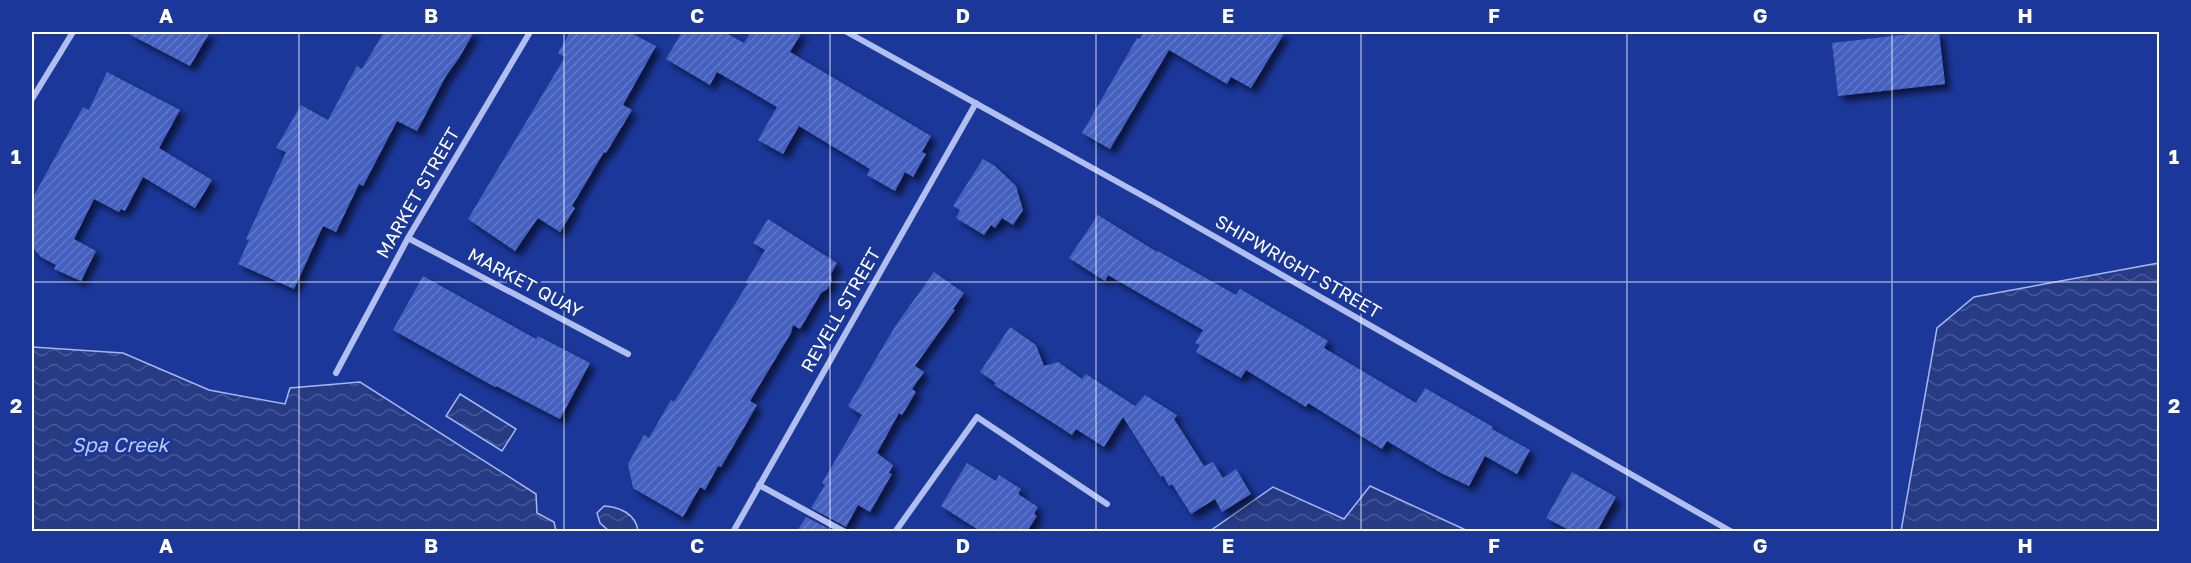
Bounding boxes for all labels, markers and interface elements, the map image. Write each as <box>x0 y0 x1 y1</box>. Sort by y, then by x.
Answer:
text: A <box>159 3 173 27</box>
text: B <box>424 3 438 27</box>
text: C <box>690 3 704 27</box>
text: D <box>956 3 970 27</box>
text: E <box>1222 3 1234 27</box>
text: F <box>1488 3 1500 27</box>
text: G <box>1753 3 1767 27</box>
text: H <box>2017 3 2033 27</box>
street label: MARKET STREET <box>371 123 463 262</box>
text: 1 <box>11 144 21 168</box>
text: 1 <box>2169 144 2179 168</box>
street label: SHIPWRIGHT STREET <box>1212 210 1385 323</box>
street label: MARKET QUAY <box>464 243 587 322</box>
street label: REVELL STREET <box>796 244 885 375</box>
text: 2 <box>10 393 22 417</box>
text: 2 <box>2168 393 2180 417</box>
water label: Spa Creek <box>71 432 171 456</box>
text: A <box>159 533 173 557</box>
text: B <box>424 533 438 557</box>
text: C <box>690 533 704 557</box>
text: D <box>956 533 970 557</box>
text: E <box>1222 533 1234 557</box>
text: F <box>1488 533 1500 557</box>
text: G <box>1753 533 1767 557</box>
text: H <box>2017 533 2033 557</box>

